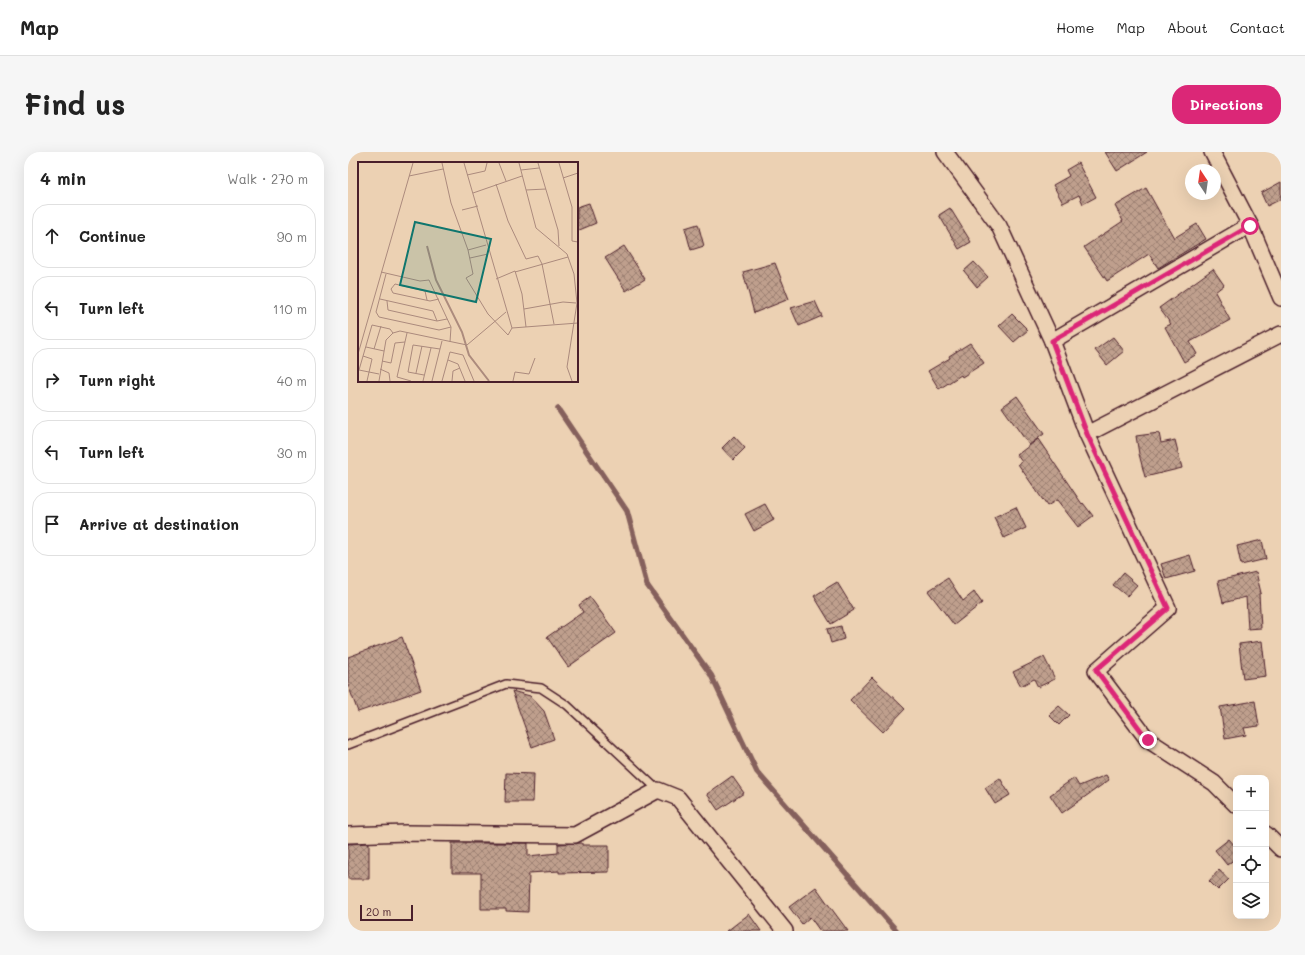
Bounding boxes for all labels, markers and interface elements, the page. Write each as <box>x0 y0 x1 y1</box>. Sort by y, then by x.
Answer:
text: Map <box>20 15 59 40</box>
text: Home <box>1056 18 1094 37</box>
text: Map <box>1116 18 1145 37</box>
text: About <box>1167 18 1208 37</box>
text: Contact <box>1230 18 1285 37</box>
button: Directions <box>1172 85 1281 124</box>
text: Find us <box>24 86 125 122</box>
inset map <box>358 162 578 382</box>
north arrow <box>1185 164 1221 200</box>
text: 4 min <box>40 167 86 189</box>
text: Walk · 270 m <box>227 170 308 187</box>
route start <box>1241 217 1259 235</box>
icon: ahead <box>41 225 63 247</box>
text: Continue <box>79 226 146 246</box>
text: 90 m <box>277 228 307 245</box>
icon: left <box>41 297 63 319</box>
text: Turn left <box>79 298 144 318</box>
text: 110 m <box>273 300 307 317</box>
icon: right <box>41 369 63 391</box>
text: Turn right <box>79 370 156 390</box>
text: 40 m <box>277 372 307 389</box>
icon: left <box>41 441 63 463</box>
text: Turn left <box>79 442 144 462</box>
text: 30 m <box>277 444 307 461</box>
icon: arrive <box>41 513 63 535</box>
text: Arrive at destination <box>79 514 239 534</box>
route end <box>1139 731 1157 749</box>
map controls <box>1233 775 1269 919</box>
button: + <box>1233 775 1269 811</box>
button: − <box>1233 811 1269 847</box>
button: locate <box>1233 847 1269 883</box>
button: layers <box>1233 883 1269 919</box>
scale bar <box>360 903 413 922</box>
text: 20 m <box>366 904 391 919</box>

